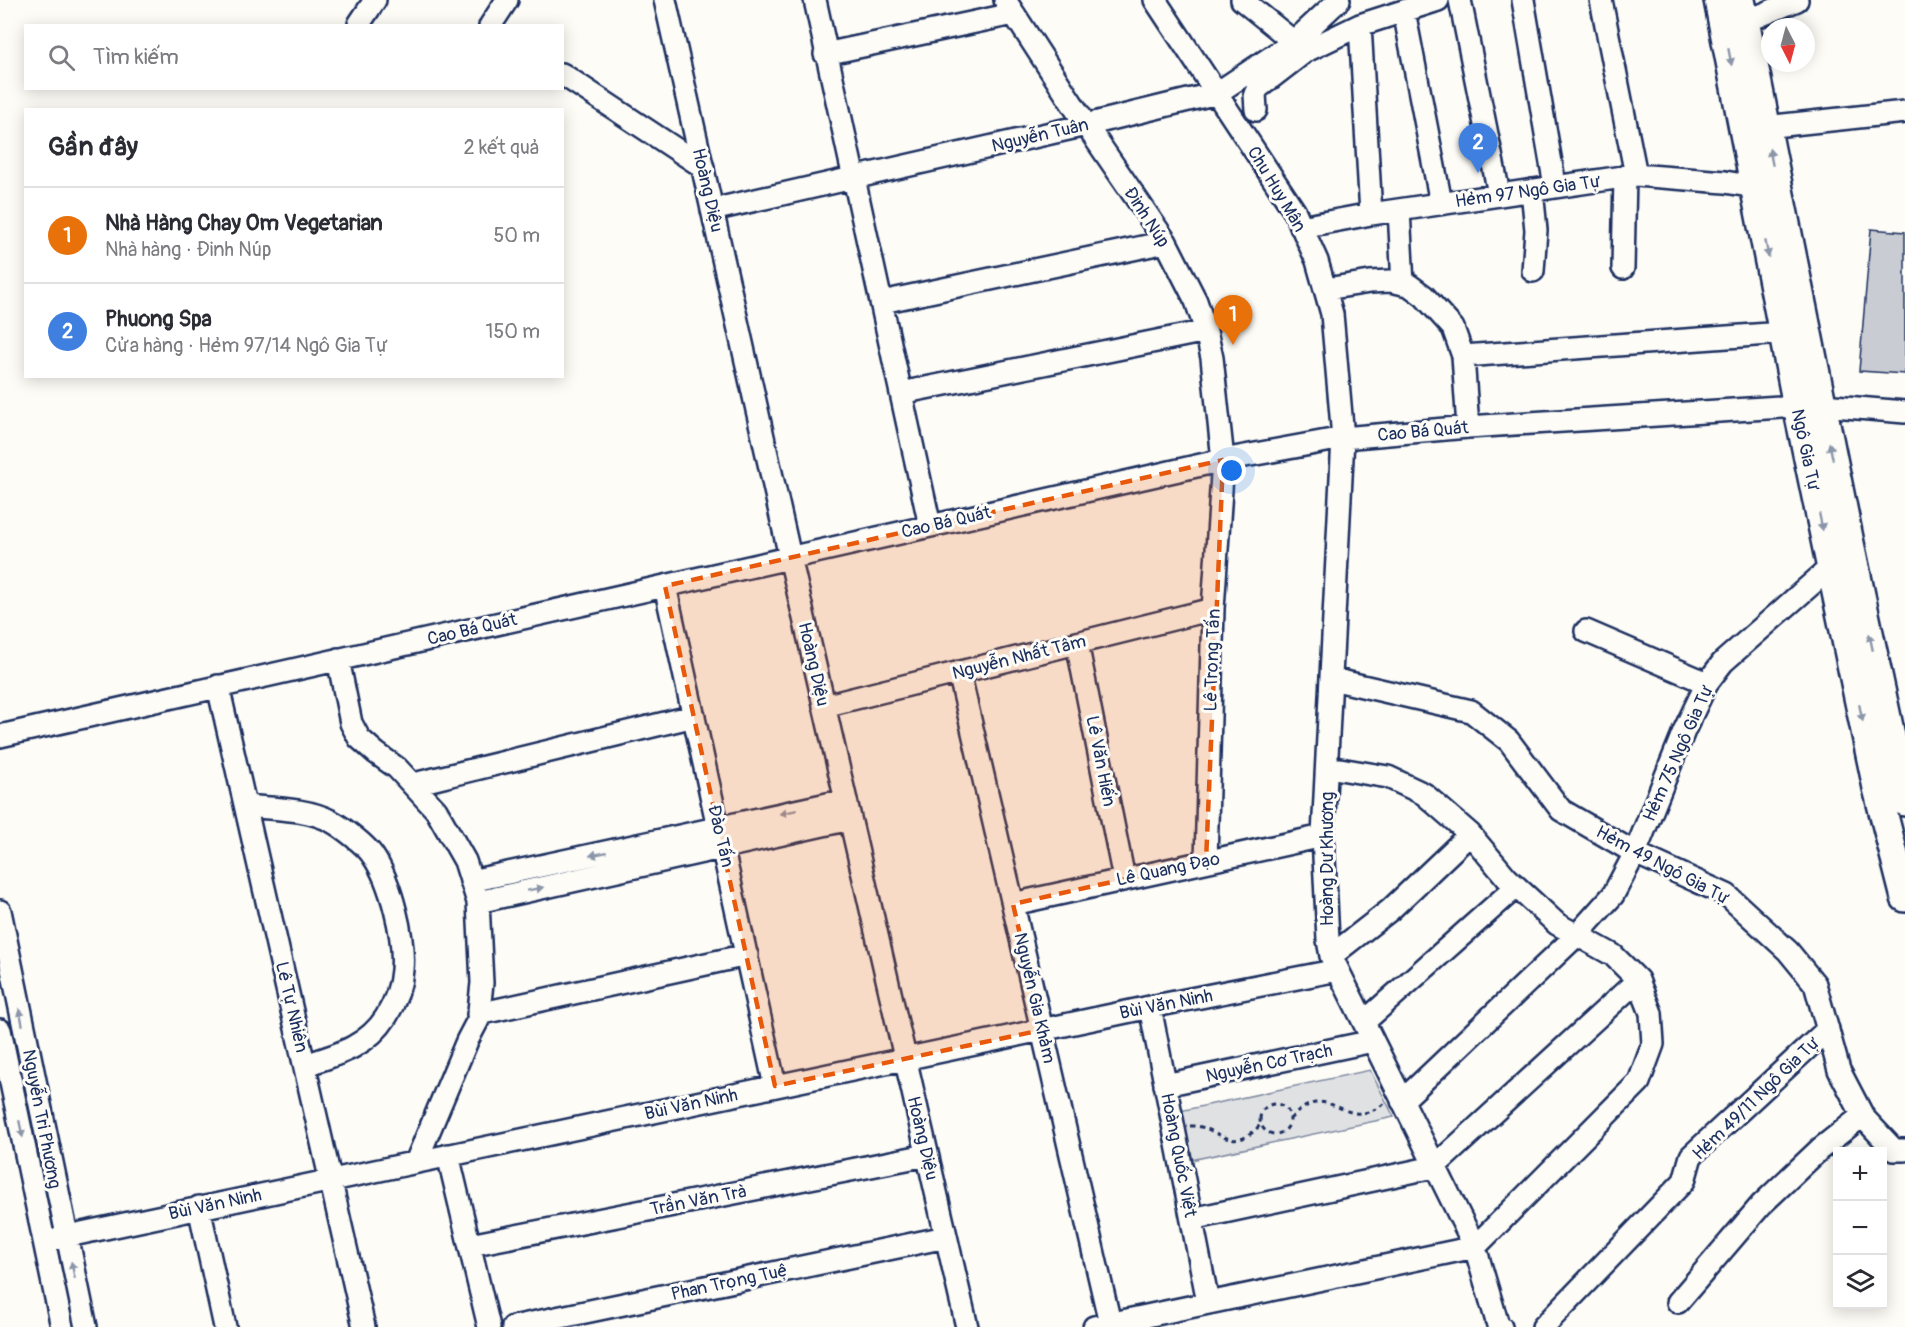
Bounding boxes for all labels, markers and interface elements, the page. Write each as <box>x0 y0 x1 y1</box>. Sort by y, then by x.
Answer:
north arrow <box>1761 18 1815 72</box>
search box <box>24 24 564 90</box>
icon: search <box>45 41 78 74</box>
text: Tìm kiếm <box>93 43 179 71</box>
one-way arrow <box>1726 48 1735 67</box>
street label: Nguyễn Tuân <box>989 113 1091 158</box>
pin: 2 <box>1458 124 1498 173</box>
text: Gần đây <box>48 131 138 163</box>
text: 2 kết quả <box>463 135 540 160</box>
street label: Chu Huy Mân <box>1242 142 1311 236</box>
street label: Hoàng Diệu <box>687 146 728 234</box>
one-way arrow <box>1766 147 1775 166</box>
street label: Hẻm 97 Ngô Gia Tự <box>1454 170 1602 213</box>
street label: Đinh Núp <box>1119 183 1175 252</box>
text: Nhà Hàng Chay Om Vegetarian <box>105 209 383 237</box>
text: 1 <box>64 223 71 248</box>
text: 50 m <box>493 223 540 248</box>
text: Nhà hàng · Đinh Núp <box>105 237 272 262</box>
one-way arrow <box>1763 240 1772 259</box>
pin: 1 <box>1214 296 1252 345</box>
text: Phuong Spa <box>105 305 212 333</box>
text: 2 <box>62 319 73 344</box>
text: 150 m <box>486 319 540 344</box>
text: Cửa hàng · Hẻm 97/14 Ngô Gia Tự <box>105 333 388 358</box>
street label: Ngô Gia Tự <box>1786 407 1825 493</box>
street label: Cao Bá Quát <box>1377 416 1470 447</box>
one-way arrow <box>1826 441 1835 460</box>
your location <box>1217 456 1246 485</box>
street label: Cao Bá Quát <box>899 501 994 544</box>
one-way arrow <box>1817 513 1827 532</box>
street label: Cao Bá Quát <box>425 608 520 651</box>
street label: Lê Trọng Tấn <box>1199 608 1226 712</box>
street label: Hoàng Diệu <box>793 620 834 708</box>
street label: Nguyễn Nhất Tâm <box>950 630 1088 685</box>
one-way arrow <box>1866 632 1875 651</box>
street label: Hẻm 75 Ngô Gia Tự <box>1638 681 1719 825</box>
one-way arrow <box>1857 704 1866 723</box>
street label: Lê Văn Hiến <box>1080 714 1121 809</box>
street label: Hoàng Dư Khương <box>1316 792 1339 926</box>
street label: Đào Tấn <box>702 803 739 870</box>
one-way arrow <box>779 808 798 818</box>
street label: Hẻm 49 Ngô Gia Tự <box>1592 821 1733 910</box>
street label: Lê Quang Đạo <box>1114 847 1222 892</box>
one-way arrow <box>588 850 607 859</box>
one-way arrow <box>525 884 544 893</box>
street label: Nguyễn Gia Khảm <box>1008 930 1061 1066</box>
street label: Lê Tự Nhiên <box>270 959 313 1055</box>
street label: Bùi Văn Ninh <box>1117 984 1215 1025</box>
one-way arrow <box>16 1008 26 1026</box>
street label: Hẻm 49/11 Ngô Gia Tự <box>1688 1032 1825 1165</box>
street label: Nguyễn Cơ Trạch <box>1204 1039 1335 1088</box>
street label: Nguyễn Tri Phương <box>17 1048 66 1191</box>
street label: Bùi Văn Ninh <box>642 1083 740 1126</box>
street label: Hoàng Quốc Việt <box>1155 1091 1202 1220</box>
street label: Hoàng Diệu <box>902 1094 943 1182</box>
one-way arrow <box>16 1119 26 1138</box>
map controls <box>1833 1147 1887 1309</box>
button: + <box>1833 1147 1887 1201</box>
street label: Trần Văn Trà <box>648 1179 748 1221</box>
street label: Bùi Văn Ninh <box>166 1183 264 1226</box>
button: − <box>1833 1201 1887 1255</box>
button: layers <box>1833 1255 1887 1309</box>
street label: Phan Trọng Tuệ <box>669 1259 789 1306</box>
one-way arrow <box>68 1260 77 1279</box>

